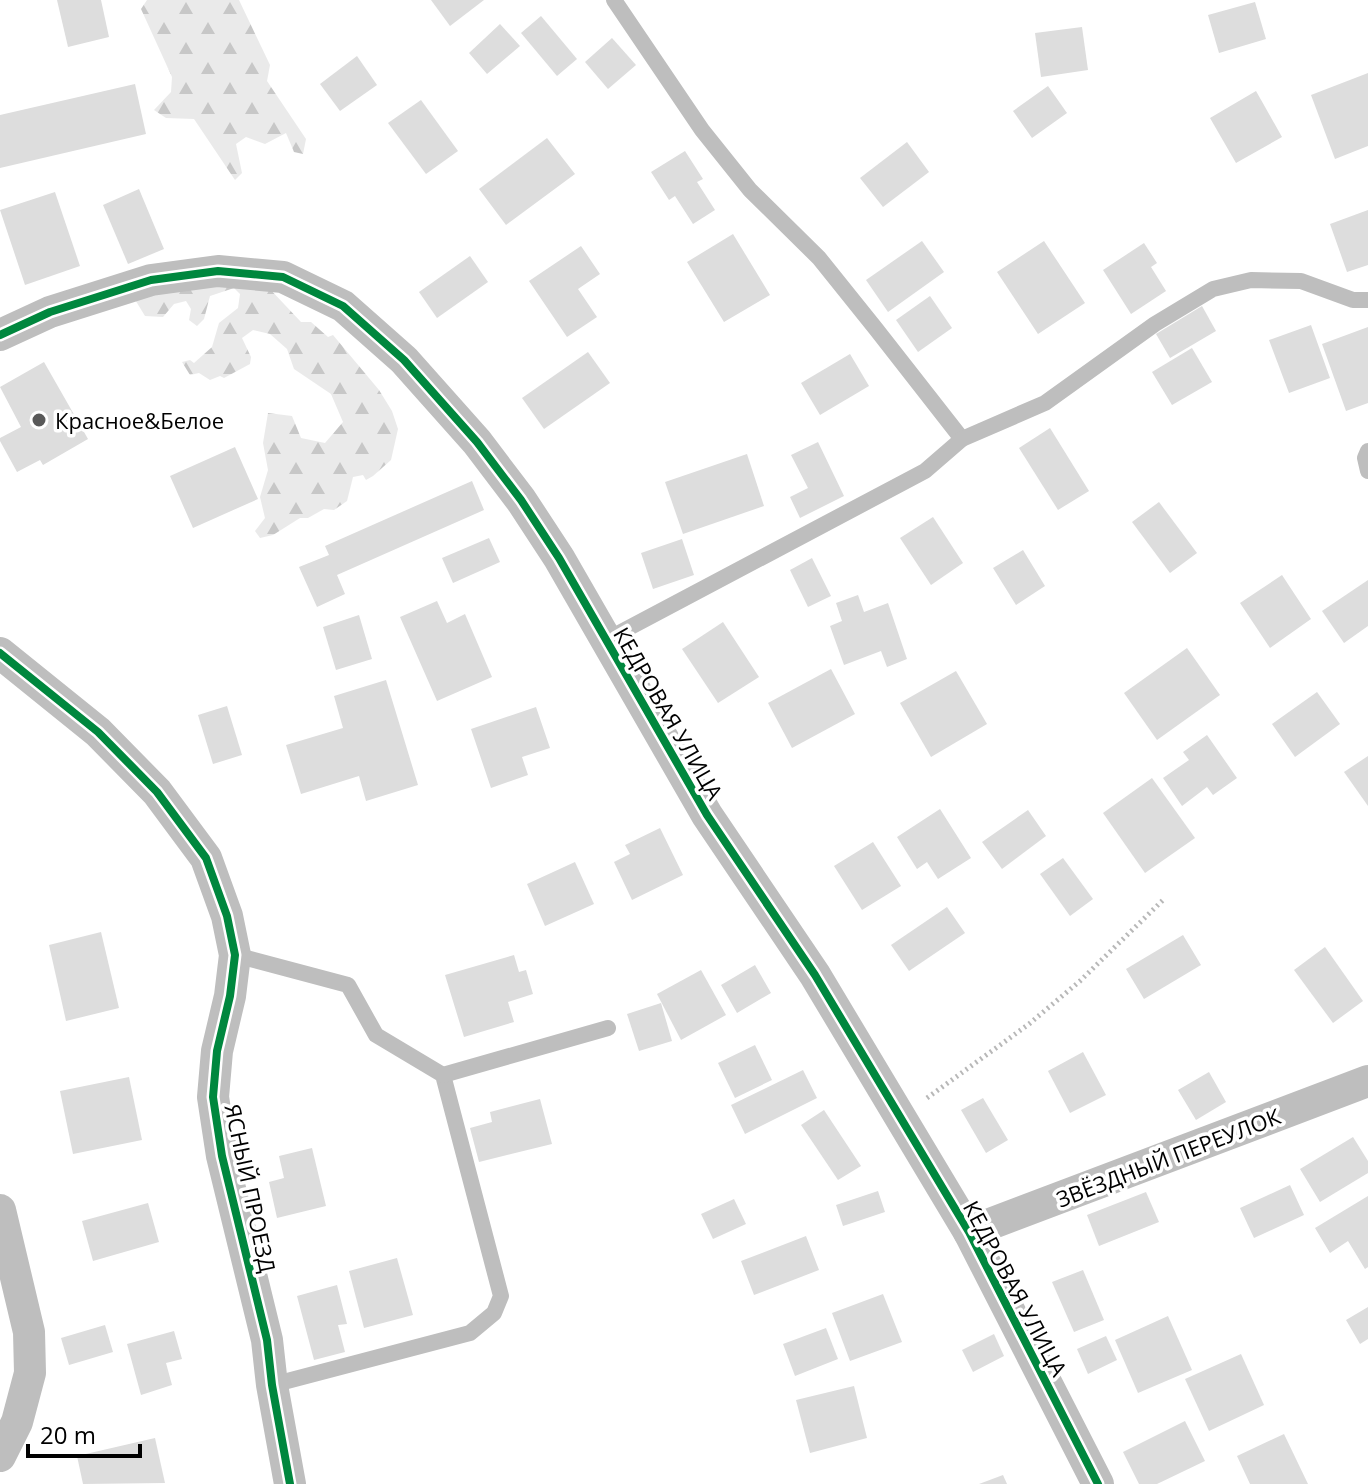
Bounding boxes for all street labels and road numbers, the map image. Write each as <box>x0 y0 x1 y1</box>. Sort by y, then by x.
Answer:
street label: КЕДРОВАЯ УЛИЦА <box>607 621 731 805</box>
street label: ЗВЁЗДНЫЙ ПЕРЕУЛОК <box>1052 1100 1285 1214</box>
street label: ЯСНЫЙ ПРОЕЗД <box>218 1101 284 1275</box>
street label: КЕДРОВАЯ УЛИЦА <box>957 1195 1075 1381</box>

